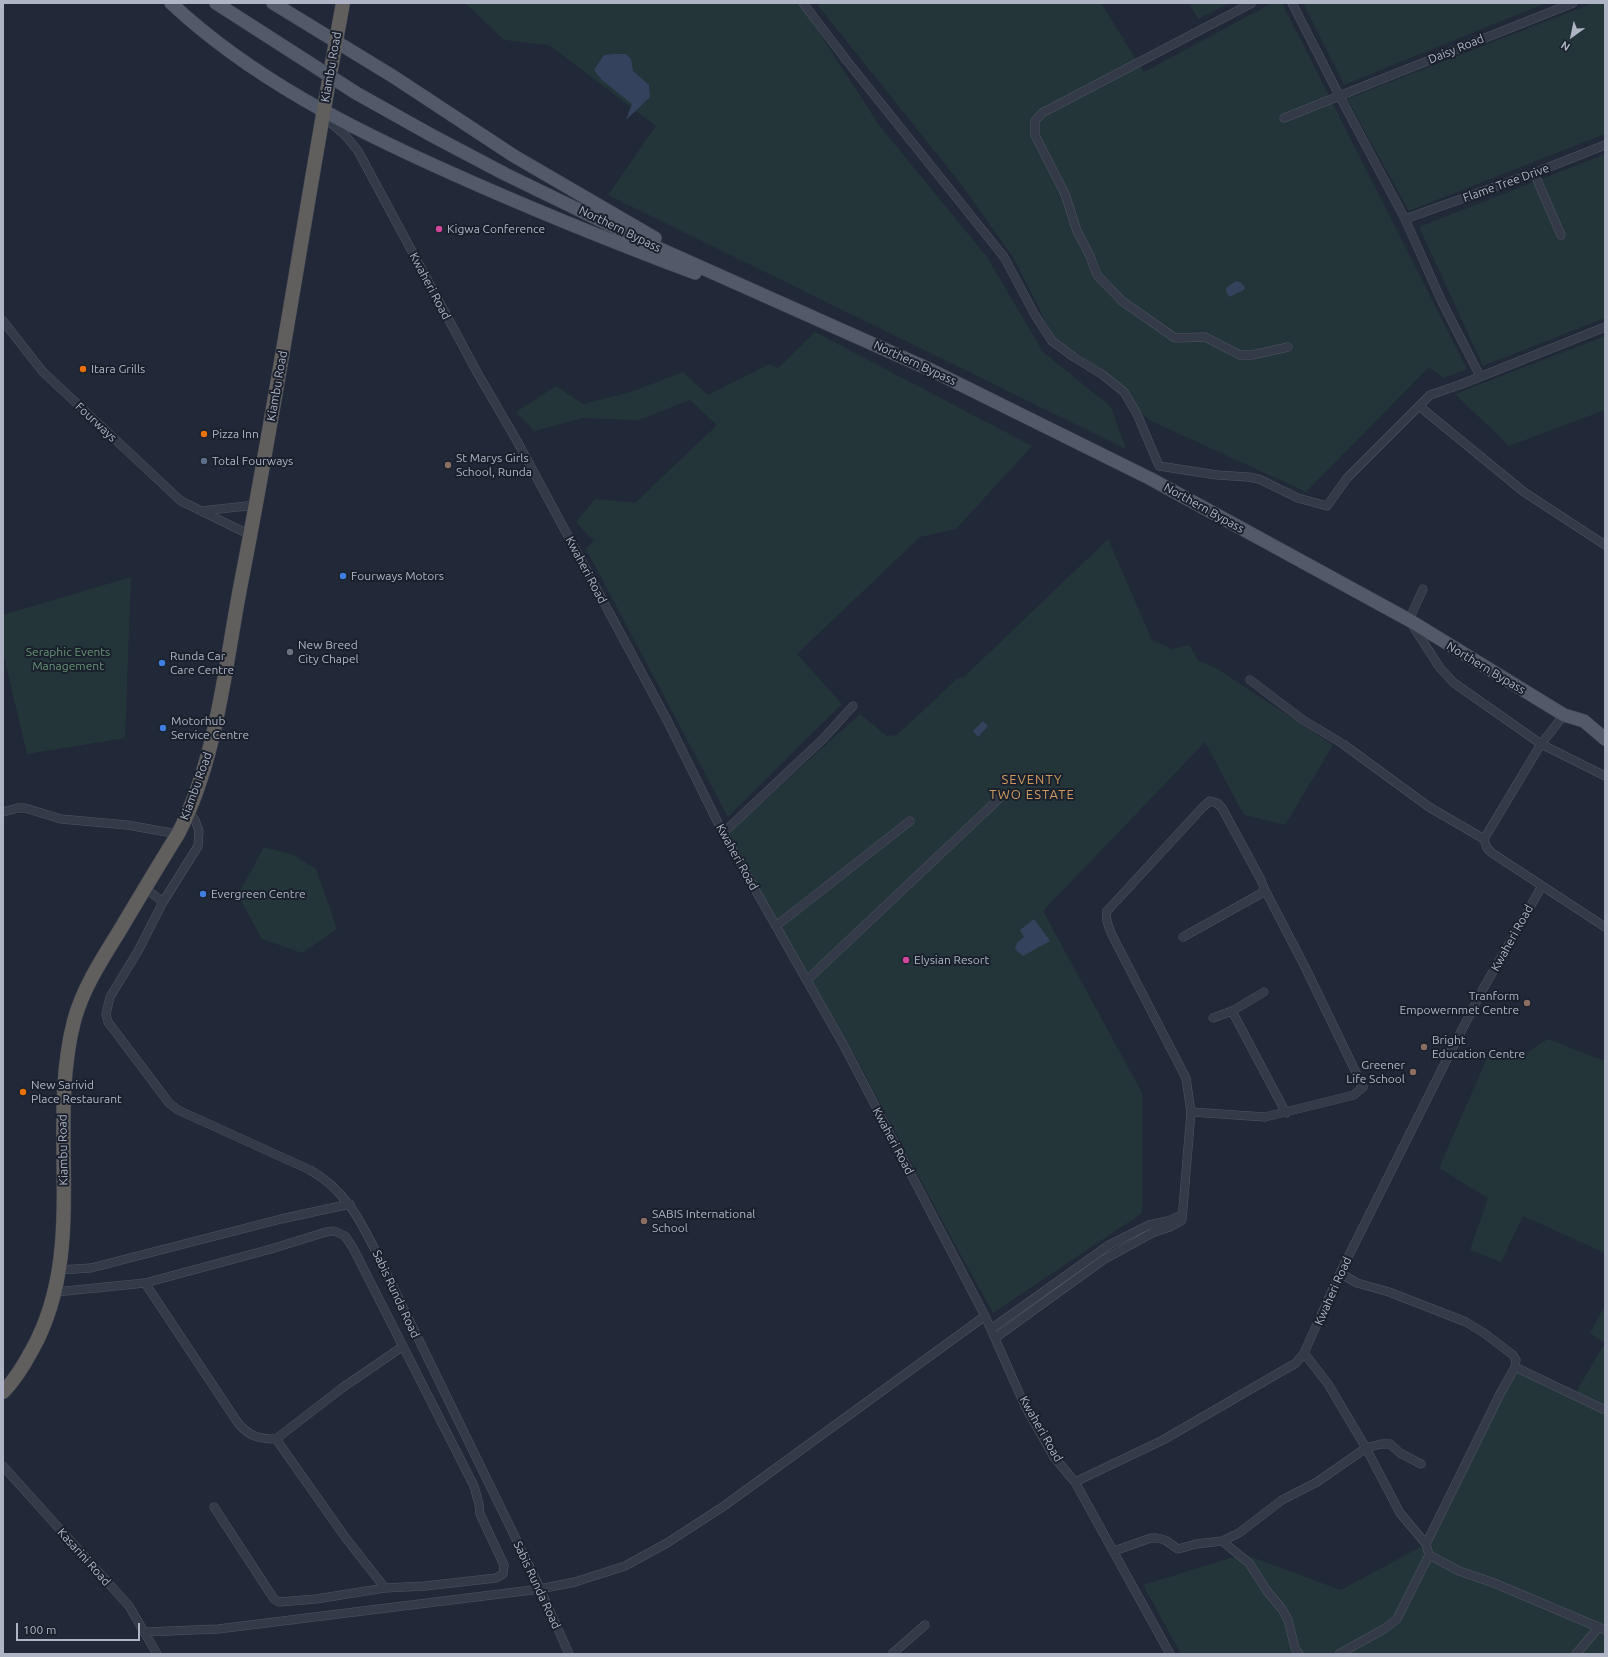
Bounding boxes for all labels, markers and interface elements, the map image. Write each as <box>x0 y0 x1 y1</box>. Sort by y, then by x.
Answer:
north arrow <box>1552 16 1592 56</box>
street label: Kiambu Road <box>318 31 344 103</box>
street label: Daisy Road <box>1426 31 1486 67</box>
text: N <box>1559 39 1572 53</box>
street label: Flame Tree Drive <box>1461 161 1551 205</box>
street label: Northern Bypass <box>577 203 663 255</box>
place label: Kigwa Conference <box>447 222 545 236</box>
marker: Kigwa Conference <box>434 224 444 234</box>
street label: Kwaheri Road <box>406 250 454 322</box>
street label: Northern Bypass <box>871 338 959 388</box>
street label: Kiambu Road <box>264 350 290 422</box>
place label: Itara Grills <box>91 362 145 376</box>
marker: Itara Grills <box>78 364 88 374</box>
street label: Fourways <box>72 399 120 445</box>
place label: Pizza Inn <box>212 427 259 441</box>
marker: Pizza Inn <box>199 429 209 439</box>
place label: St Marys Girls School, Runda <box>456 451 532 479</box>
place label: Total Fourways <box>212 454 293 468</box>
marker: Total Fourways <box>199 456 209 466</box>
marker: St Marys Girls School, Runda <box>443 460 453 470</box>
street label: Northern Bypass <box>1161 480 1247 536</box>
street label: Kwaheri Road <box>562 534 610 606</box>
place label: Fourways Motors <box>351 569 444 583</box>
marker: Fourways Motors <box>338 571 348 581</box>
place label: New Breed City Chapel <box>298 638 359 666</box>
street label: Northern Bypass <box>1444 639 1528 697</box>
park label: Seraphic Events Management <box>26 645 110 673</box>
marker: New Breed City Chapel <box>285 647 295 657</box>
place label: Runda Car Care Centre <box>170 649 234 677</box>
marker: Runda Car Care Centre <box>157 658 167 668</box>
place label: Motorhub Service Centre <box>171 714 249 742</box>
marker: Motorhub Service Centre <box>158 723 168 733</box>
street label: Kiambu Road <box>177 750 215 822</box>
district label: SEVENTY TWO ESTATE <box>989 772 1075 803</box>
street label: Kwaheri Road <box>713 821 761 893</box>
place label: Evergreen Centre <box>211 887 306 901</box>
marker: Evergreen Centre <box>198 889 208 899</box>
street label: Kwaheri Road <box>1488 902 1536 974</box>
place label: Elysian Resort <box>914 953 989 967</box>
marker: Elysian Resort <box>901 955 911 965</box>
place label: Tranform Empowernmet Centre <box>1399 989 1519 1017</box>
marker: Tranform Empowernmet Centre <box>1522 998 1532 1008</box>
place label: Bright Education Centre <box>1432 1033 1525 1061</box>
marker: Bright Education Centre <box>1419 1042 1429 1052</box>
place label: Greener Life School <box>1346 1058 1405 1086</box>
marker: Greener Life School <box>1408 1067 1418 1077</box>
place label: New Sarivid Place Restaurant <box>31 1078 122 1106</box>
marker: New Sarivid Place Restaurant <box>18 1087 28 1097</box>
street label: Kwaheri Road <box>869 1105 917 1177</box>
street label: Kiambu Road <box>55 1114 71 1186</box>
place label: SABIS International School <box>652 1207 755 1235</box>
marker: SABIS International School <box>639 1216 649 1226</box>
street label: Sabis Runda Road <box>369 1248 423 1340</box>
street label: Kwaheri Road <box>1311 1254 1355 1328</box>
street label: Kwaheri Road <box>1016 1394 1066 1464</box>
street label: Kasarini Road <box>54 1525 114 1589</box>
street label: Sabis Runda Road <box>510 1539 564 1631</box>
scale bar <box>18 1615 142 1641</box>
text: 100 m <box>23 1623 56 1636</box>

